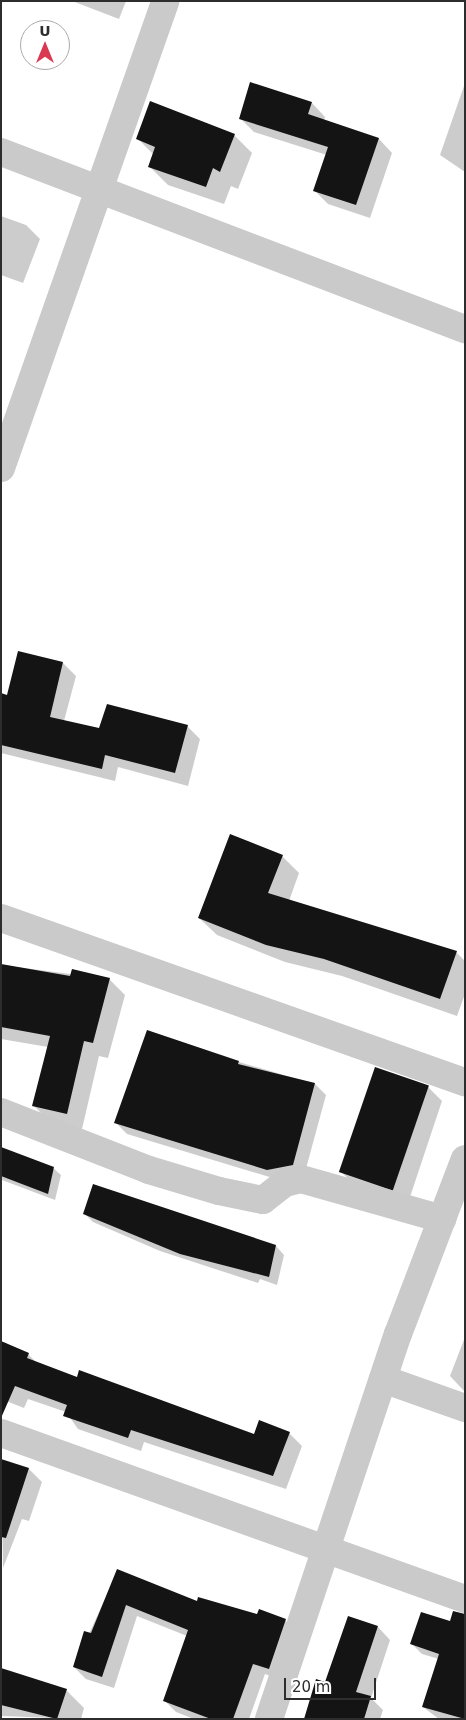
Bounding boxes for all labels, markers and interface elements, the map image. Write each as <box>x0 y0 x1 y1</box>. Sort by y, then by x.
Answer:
north arrow <box>20 20 70 70</box>
text: U <box>39 23 51 39</box>
scale bar <box>286 1668 378 1700</box>
text: 20 m <box>292 1678 330 1696</box>

